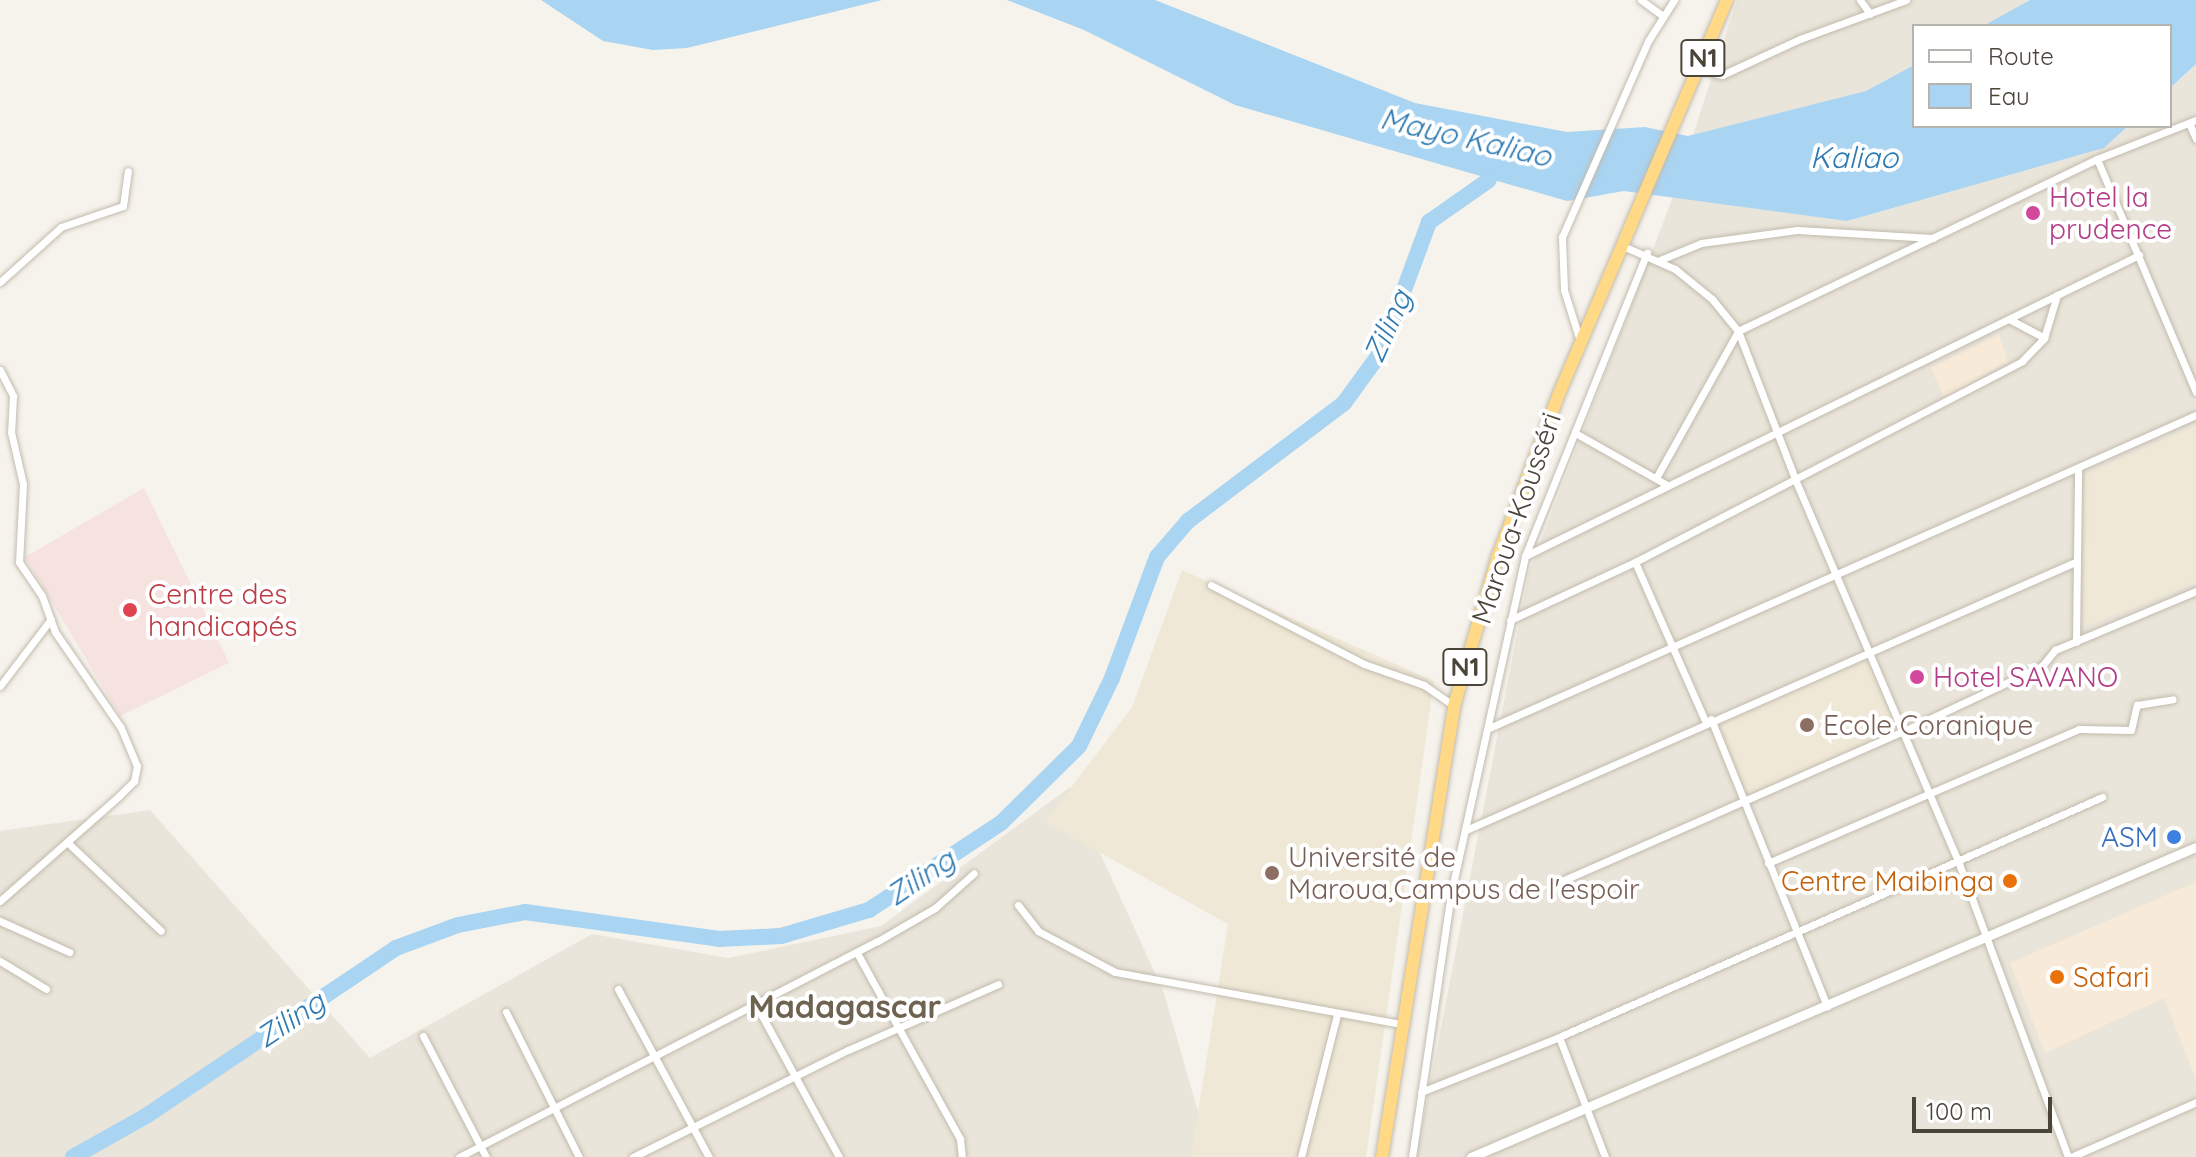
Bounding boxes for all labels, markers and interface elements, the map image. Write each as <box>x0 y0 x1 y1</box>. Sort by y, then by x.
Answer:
legend <box>1912 24 2172 128</box>
road number: N1 <box>1679 36 1727 80</box>
text: Route <box>1988 41 2054 71</box>
text: Eau <box>1988 81 2030 111</box>
water label: Mayo Kaliao <box>1377 100 1555 174</box>
water label: Kaliao <box>1810 139 1898 175</box>
place label: Hotel la prudence <box>2049 180 2172 246</box>
marker: Hotel la prudence <box>2024 204 2042 222</box>
water label: Ziling <box>1355 284 1419 368</box>
street label: Maroua-Kousséri <box>1464 408 1568 628</box>
place label: Centre des handicapés <box>148 577 297 643</box>
marker: Centre des handicapés <box>119 599 141 621</box>
road number: N1 <box>1441 645 1489 689</box>
place label: Hotel SAVANO <box>1933 660 2118 694</box>
marker: Hotel SAVANO <box>1908 668 1926 686</box>
place label: Ecole Coranique <box>1823 708 2033 742</box>
marker: Ecole Coranique <box>1798 716 1816 734</box>
place label: ASM <box>2101 820 2158 854</box>
marker: ASM <box>2165 828 2183 846</box>
place label: Université de Maroua,Campus de l'espoir <box>1288 840 1640 906</box>
water label: Ziling <box>879 841 961 913</box>
marker: Université de Maroua,Campus de l'espoir <box>1263 864 1281 882</box>
place label: Centre Maibinga <box>1781 864 1994 898</box>
marker: Centre Maibinga <box>2001 872 2019 890</box>
place label: Safari <box>2073 960 2150 994</box>
marker: Safari <box>2048 968 2066 986</box>
water label: Ziling <box>249 983 331 1055</box>
district label: Madagascar <box>749 987 941 1025</box>
scale bar <box>1916 1081 2056 1131</box>
text: 100 m <box>1926 1096 1992 1126</box>

